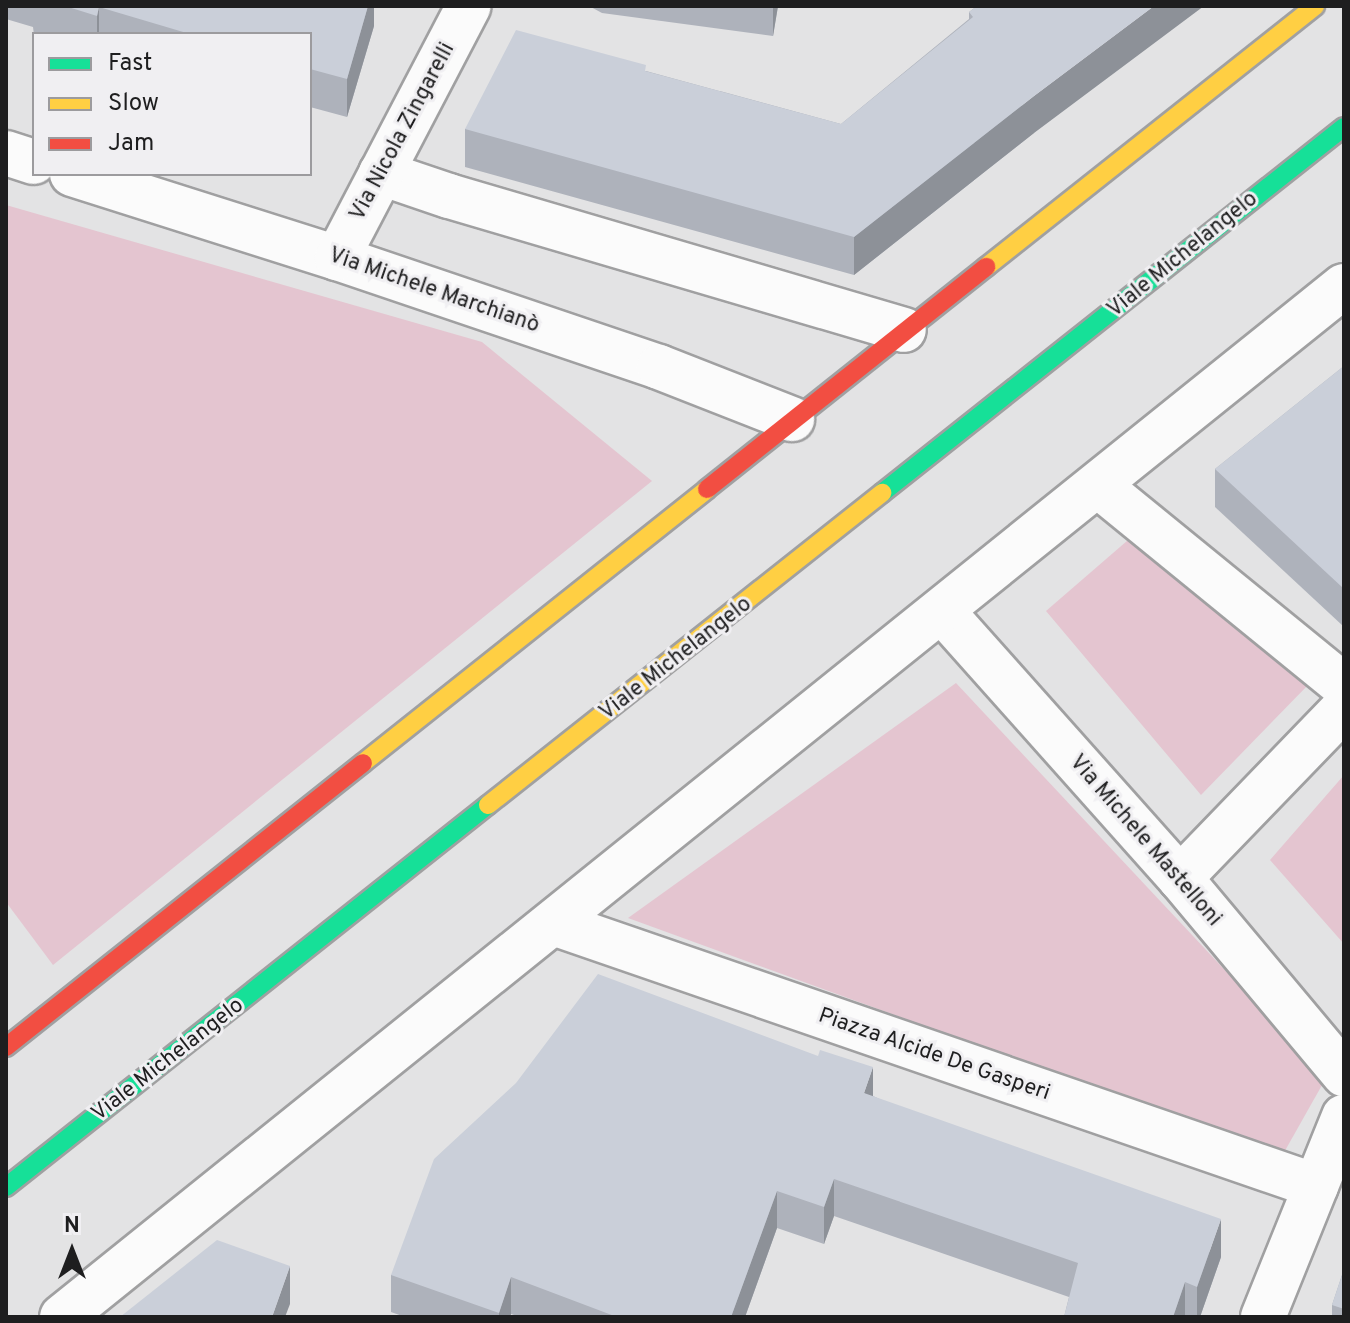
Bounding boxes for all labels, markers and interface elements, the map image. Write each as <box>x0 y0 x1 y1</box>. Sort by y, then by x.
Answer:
legend <box>32 32 312 176</box>
street label: Via Nicola Zingarelli <box>345 38 461 226</box>
text: Fast <box>108 49 152 79</box>
text: Slow <box>108 89 159 119</box>
text: Jam <box>108 129 154 159</box>
street label: Viale Michelangelo <box>1103 186 1263 324</box>
street label: Via Michele Marchianò <box>325 243 543 339</box>
street label: Viale Michelangelo <box>595 591 757 727</box>
street label: Via Michele Mastelloni <box>1063 750 1227 932</box>
street label: Viale Michelangelo <box>87 992 249 1128</box>
street label: Piazza Alcide De Gasperi <box>814 1003 1054 1107</box>
north arrow <box>32 1211 112 1291</box>
text: N <box>64 1213 80 1240</box>

